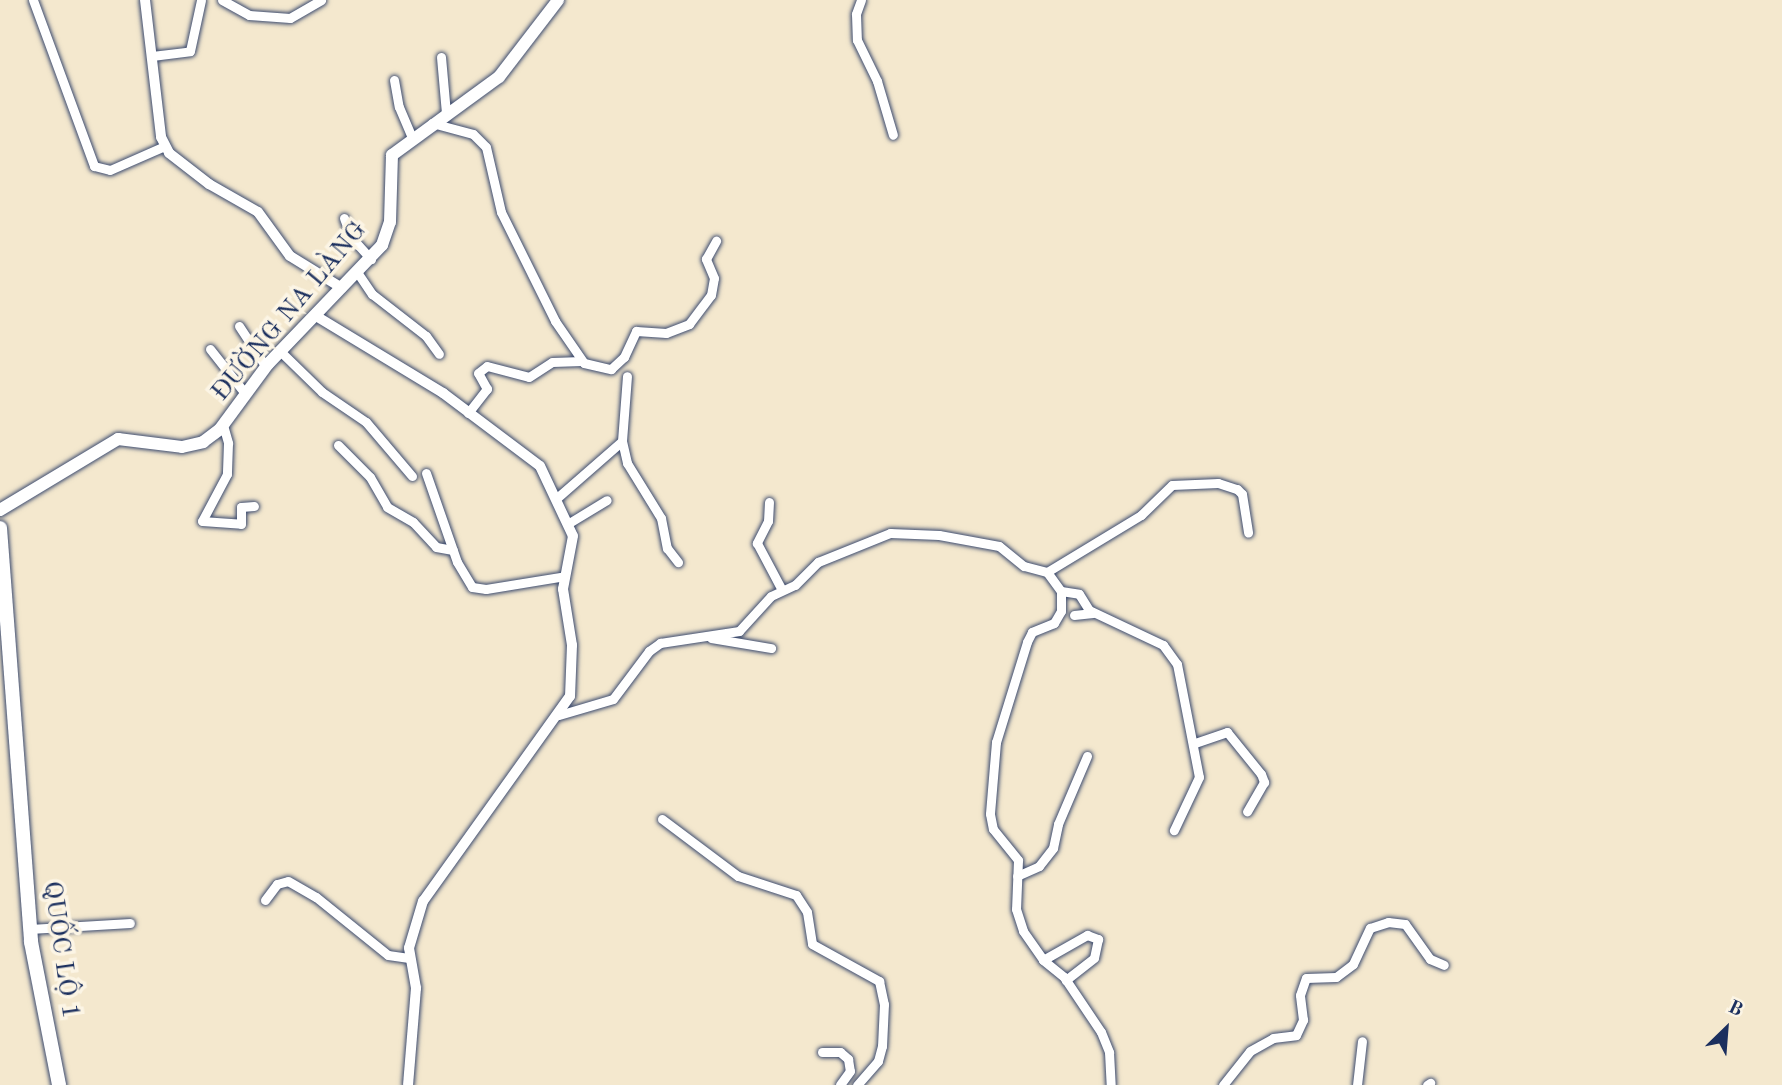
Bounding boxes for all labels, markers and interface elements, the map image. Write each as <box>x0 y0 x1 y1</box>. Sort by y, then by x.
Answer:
street label: ĐƯỜNG NA LÀNG <box>206 216 374 408</box>
street label: QUỐC LỘ 1 <box>35 879 85 1021</box>
north arrow <box>1691 994 1761 1064</box>
text: B <box>1725 998 1745 1021</box>

